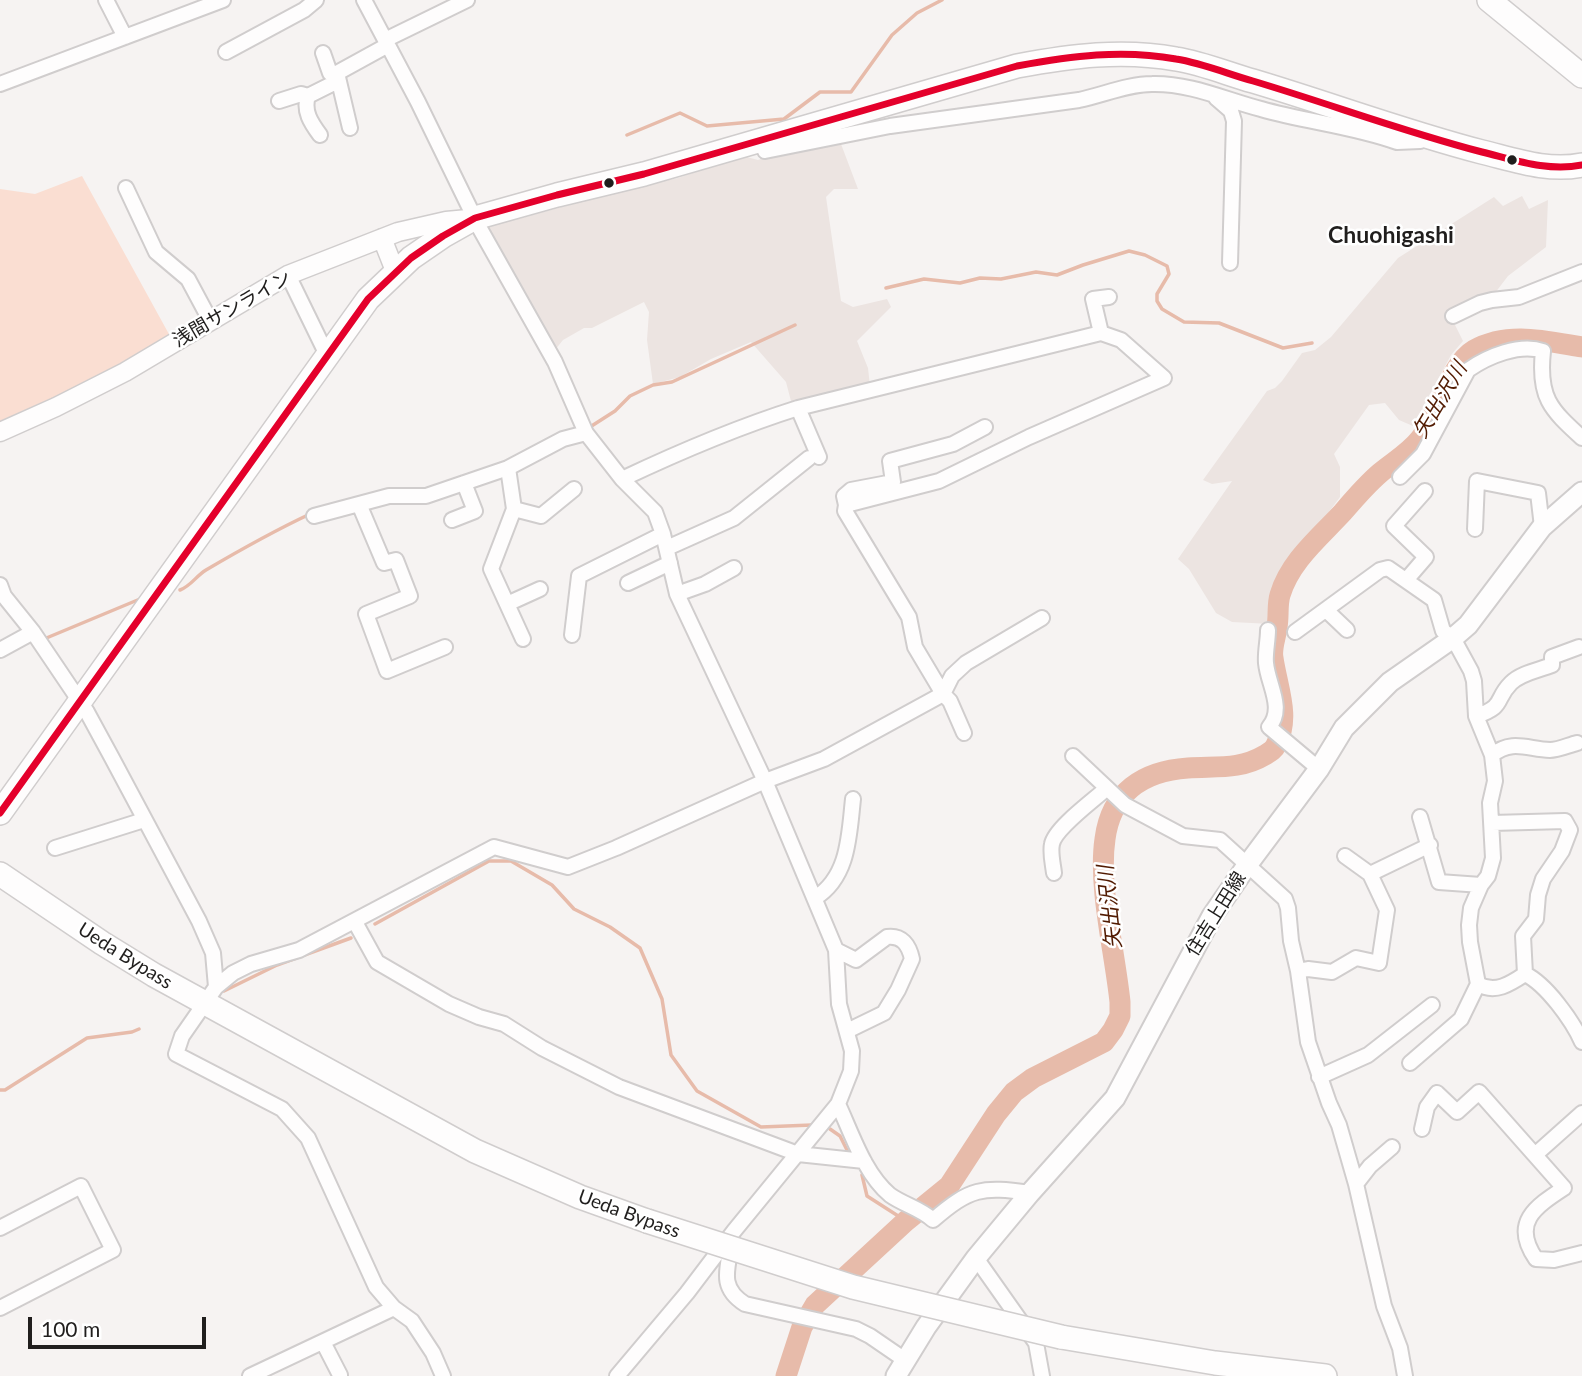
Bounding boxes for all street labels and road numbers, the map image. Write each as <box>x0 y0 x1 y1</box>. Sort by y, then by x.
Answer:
street label: 浅間サンライン <box>169 266 295 352</box>
street label: 住吉上田線 <box>1181 868 1251 960</box>
street label: Ueda Bypass <box>74 918 176 994</box>
street label: Ueda Bypass <box>575 1185 683 1243</box>

